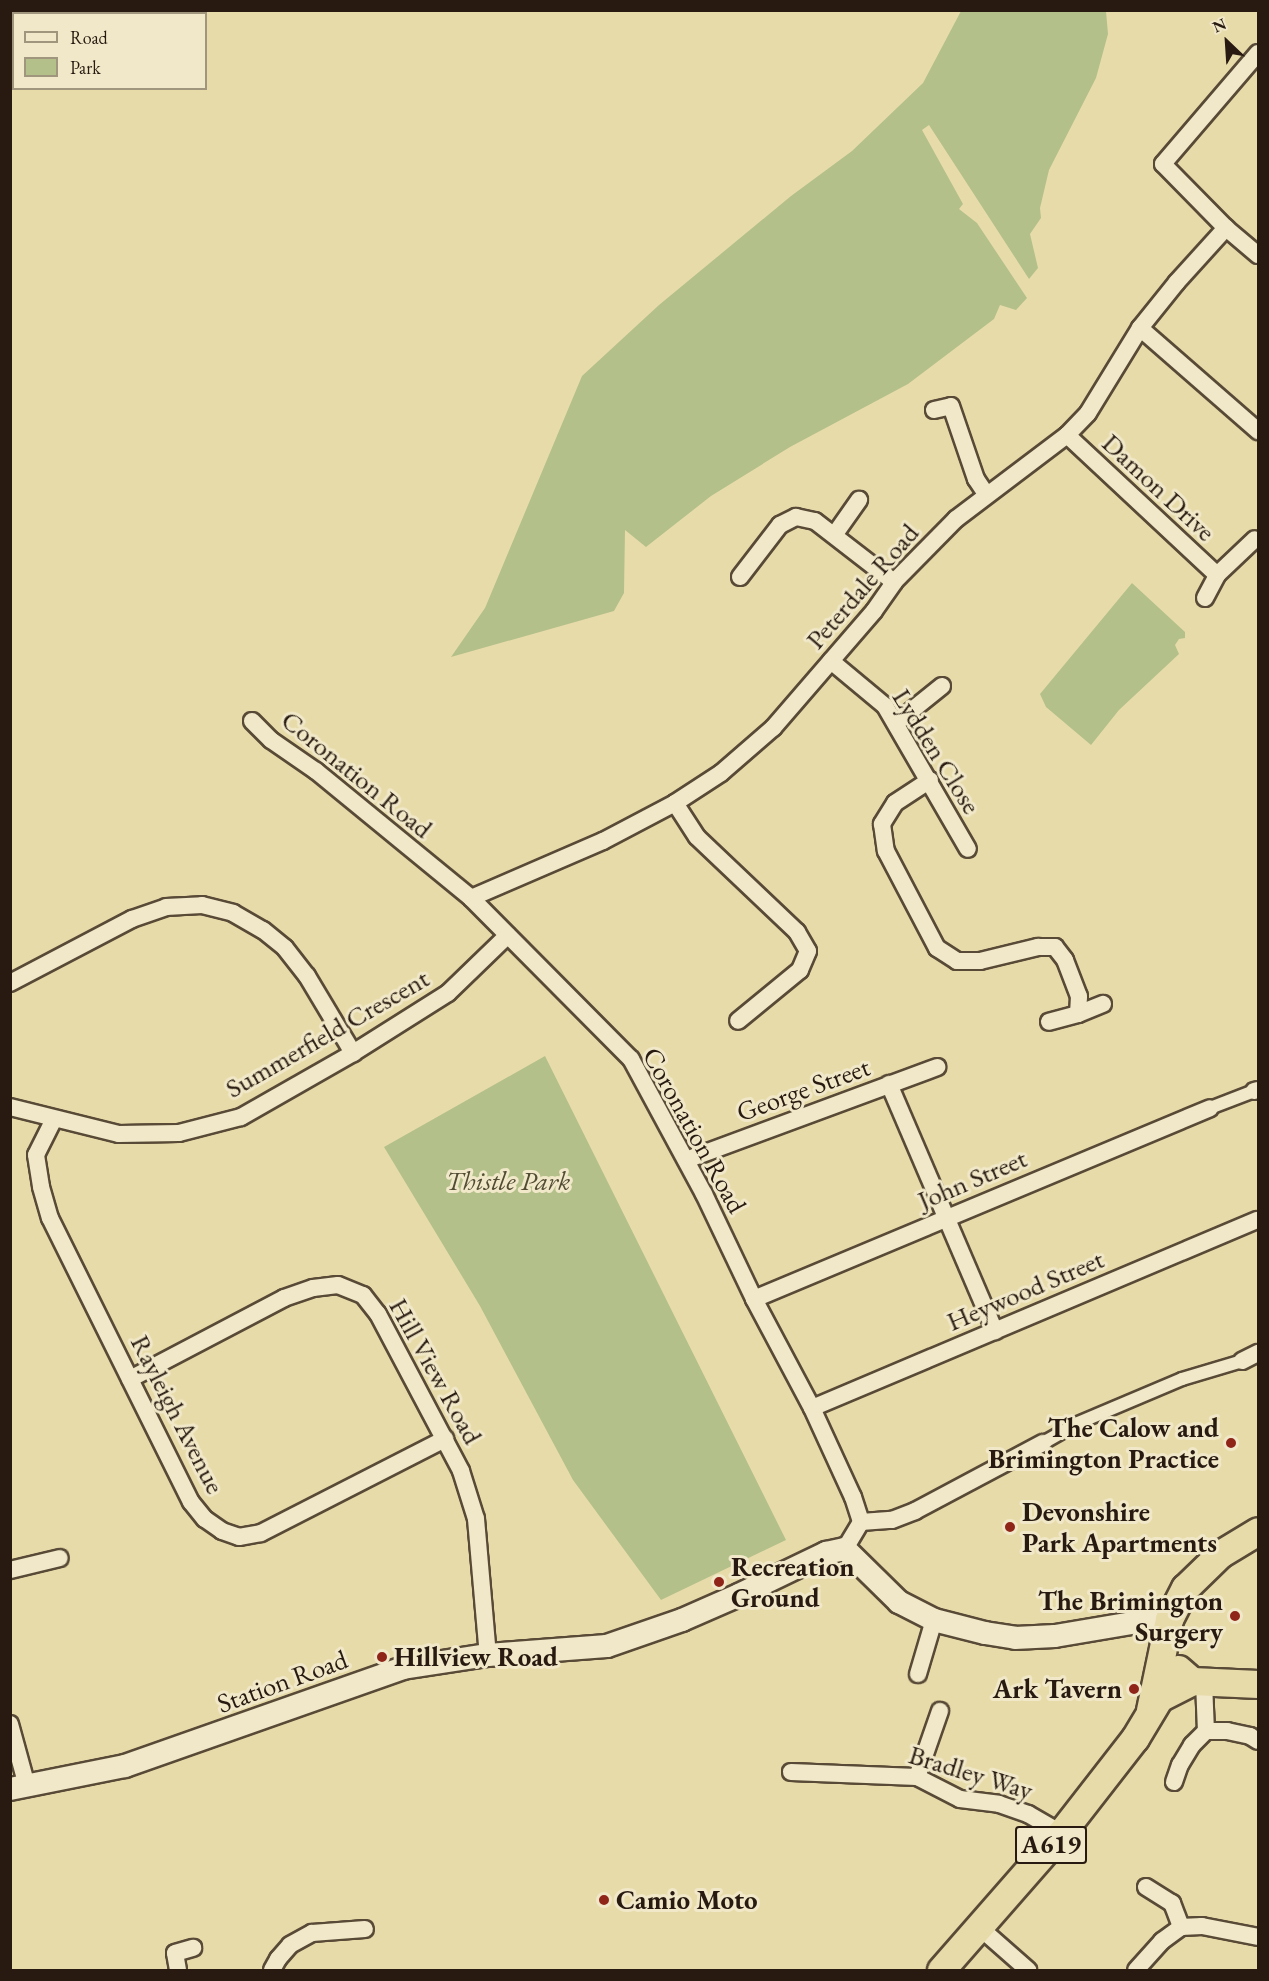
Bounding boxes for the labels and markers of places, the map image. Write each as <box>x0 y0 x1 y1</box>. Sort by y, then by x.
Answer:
place label: The Calow and Brimington Practice <box>988 1411 1219 1474</box>
marker: The Calow and Brimington Practice <box>1224 1436 1238 1450</box>
place label: Devonshire Park Apartments <box>1022 1495 1217 1558</box>
marker: Devonshire Park Apartments <box>1003 1520 1017 1534</box>
place label: Recreation Ground <box>731 1550 855 1613</box>
marker: Recreation Ground <box>712 1575 726 1589</box>
place label: The Brimington Surgery <box>1038 1584 1223 1647</box>
marker: The Brimington Surgery <box>1228 1609 1242 1623</box>
place label: Hillview Road <box>394 1641 558 1673</box>
marker: Hillview Road <box>375 1650 389 1664</box>
place label: Ark Tavern <box>993 1673 1122 1705</box>
marker: Ark Tavern <box>1127 1682 1141 1696</box>
place label: Camio Moto <box>616 1884 758 1916</box>
marker: Camio Moto <box>597 1893 611 1907</box>

